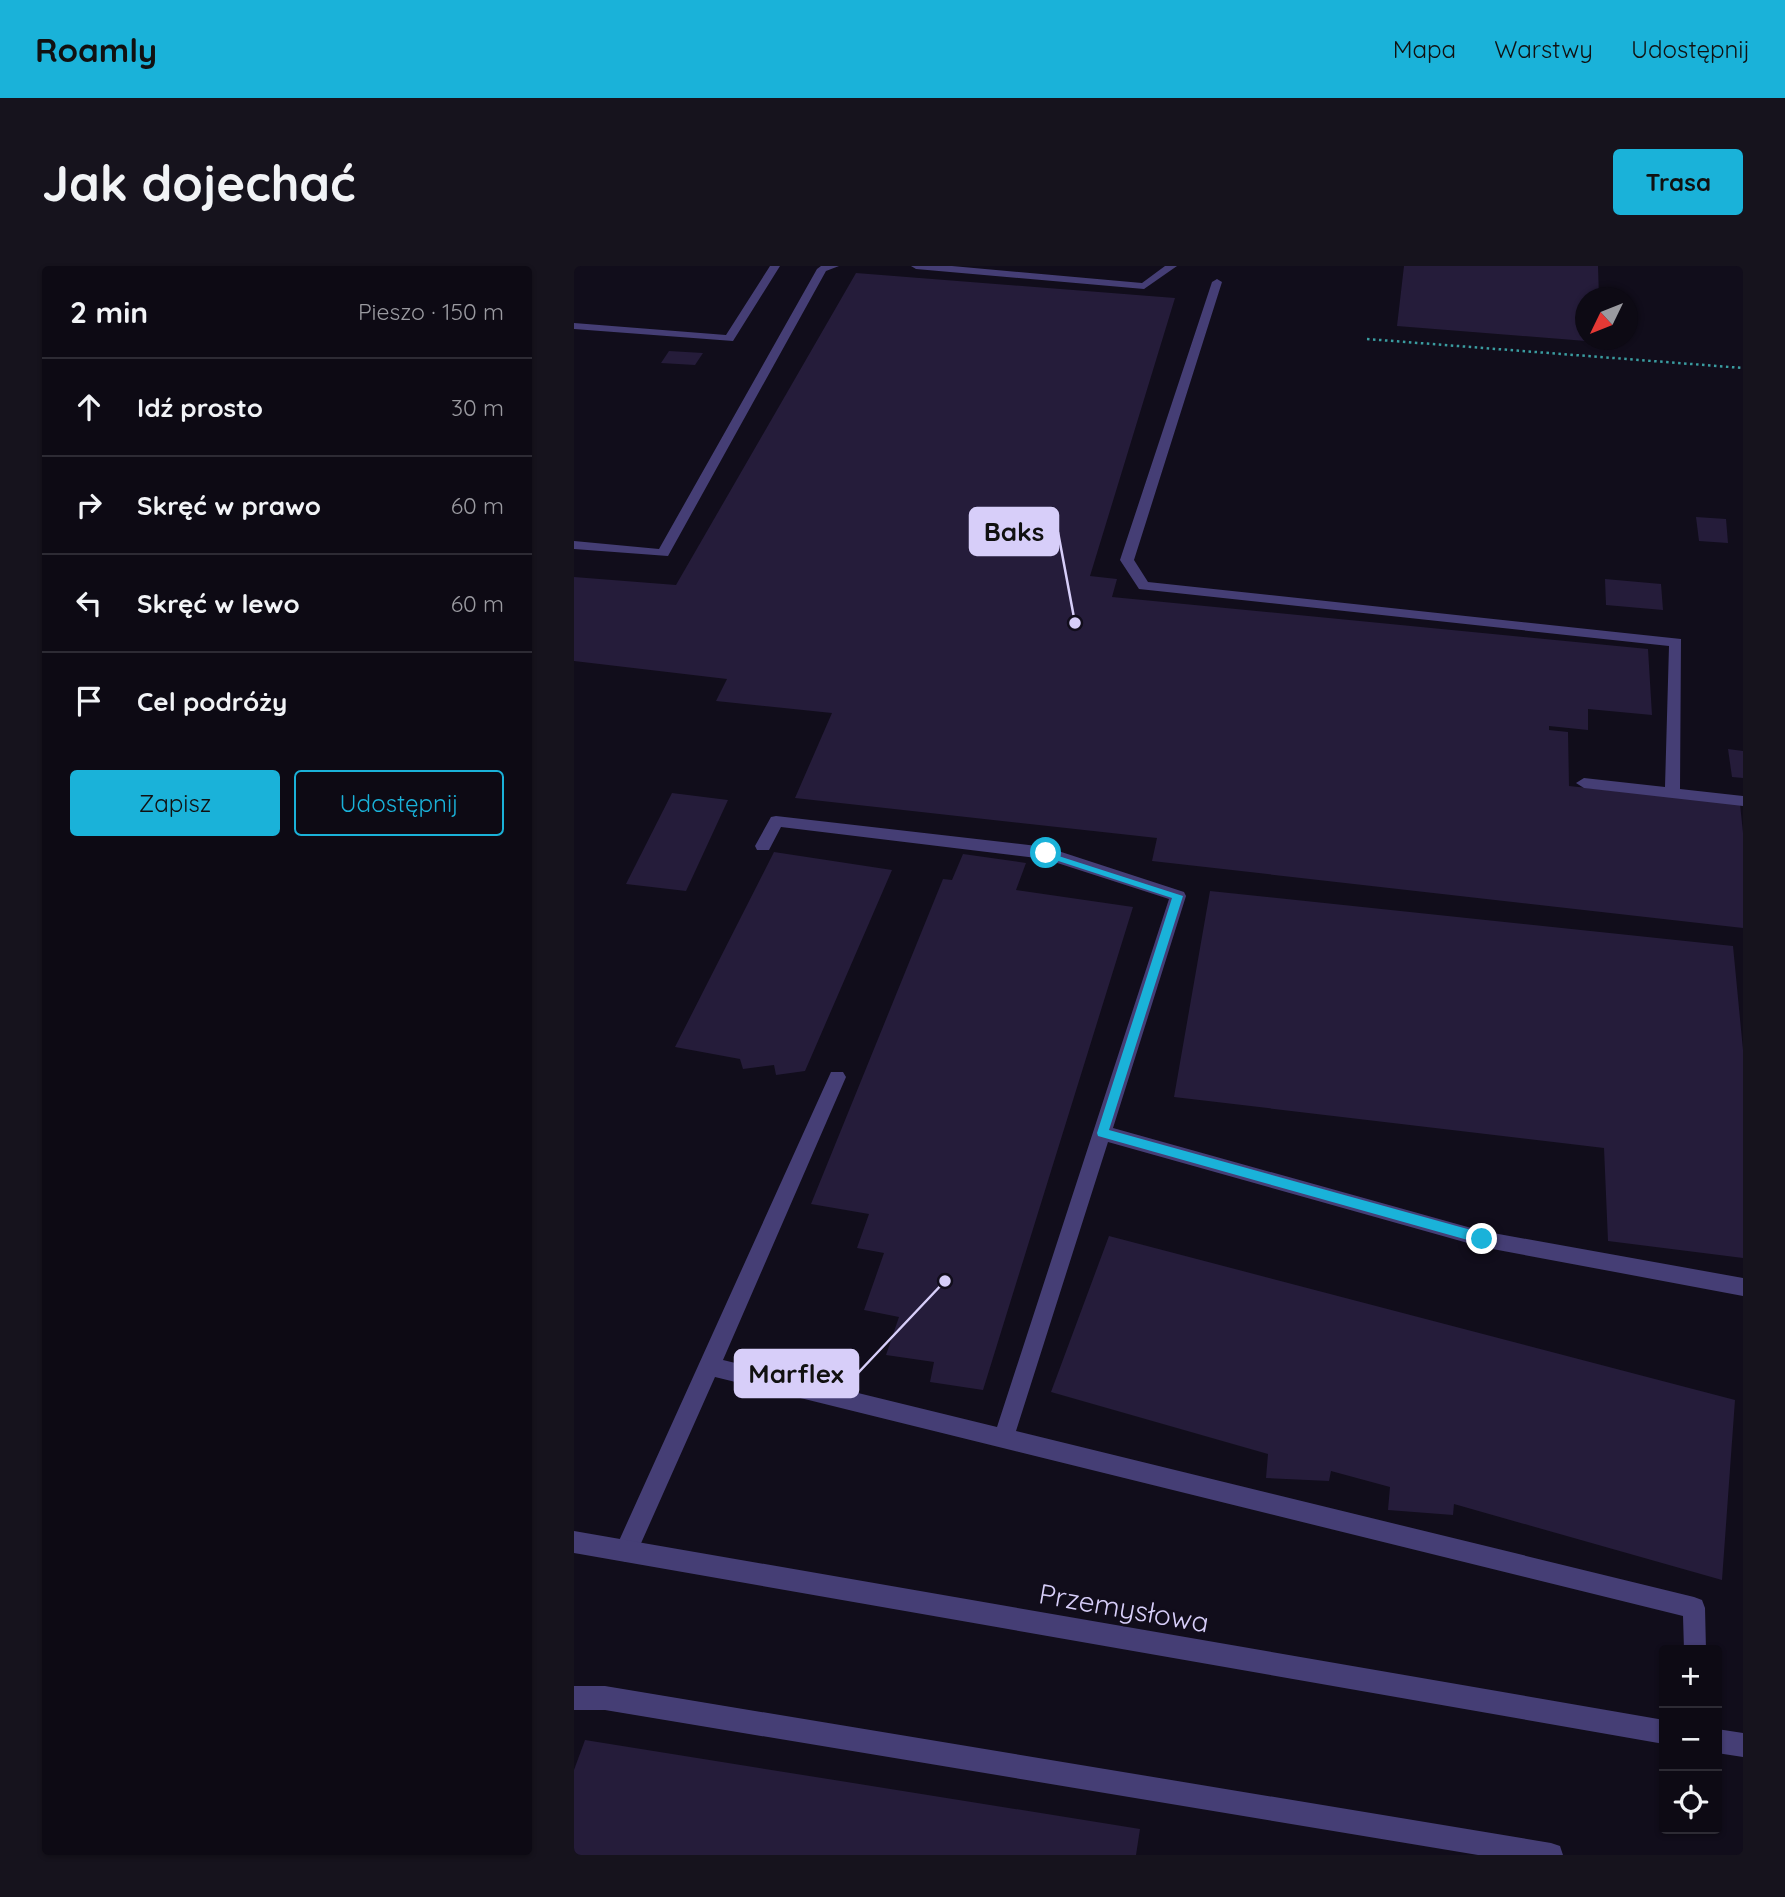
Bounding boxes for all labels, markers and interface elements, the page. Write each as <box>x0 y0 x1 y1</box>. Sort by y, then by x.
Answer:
text: Roamly <box>35 29 157 70</box>
text: Mapa <box>1393 34 1456 64</box>
text: Warstwy <box>1494 34 1593 64</box>
text: Udostępnij <box>1631 34 1750 64</box>
button: Trasa <box>1613 149 1743 215</box>
text: Jak dojechać <box>42 152 356 213</box>
north arrow <box>1575 287 1638 350</box>
text: 2 min <box>70 293 148 331</box>
text: Pieszo · 150 m <box>358 297 504 326</box>
icon: ahead <box>70 388 108 426</box>
text: Idź prosto <box>137 391 263 424</box>
text: 30 m <box>451 393 504 422</box>
icon: right <box>70 486 108 524</box>
text: Skręć w prawo <box>137 489 321 522</box>
text: 60 m <box>451 491 504 520</box>
callout: Baks <box>970 508 1058 555</box>
text: Baks <box>984 515 1044 548</box>
icon: left <box>70 584 108 622</box>
text: Skręć w lewo <box>137 587 300 620</box>
text: 60 m <box>451 589 504 618</box>
icon: arrive <box>70 682 108 720</box>
text: Cel podróży <box>137 685 287 718</box>
button: Zapisz <box>70 770 280 836</box>
button: Udostępnij <box>294 770 504 836</box>
route start <box>1030 837 1061 868</box>
route end <box>1466 1223 1497 1254</box>
callout: Marflex <box>735 1350 858 1397</box>
text: Marflex <box>748 1357 844 1390</box>
street label: Przemysłowa <box>1036 1575 1212 1640</box>
map controls <box>1659 1645 1722 1834</box>
button: + <box>1659 1645 1722 1708</box>
button: − <box>1659 1708 1722 1771</box>
button: locate <box>1659 1771 1722 1834</box>

